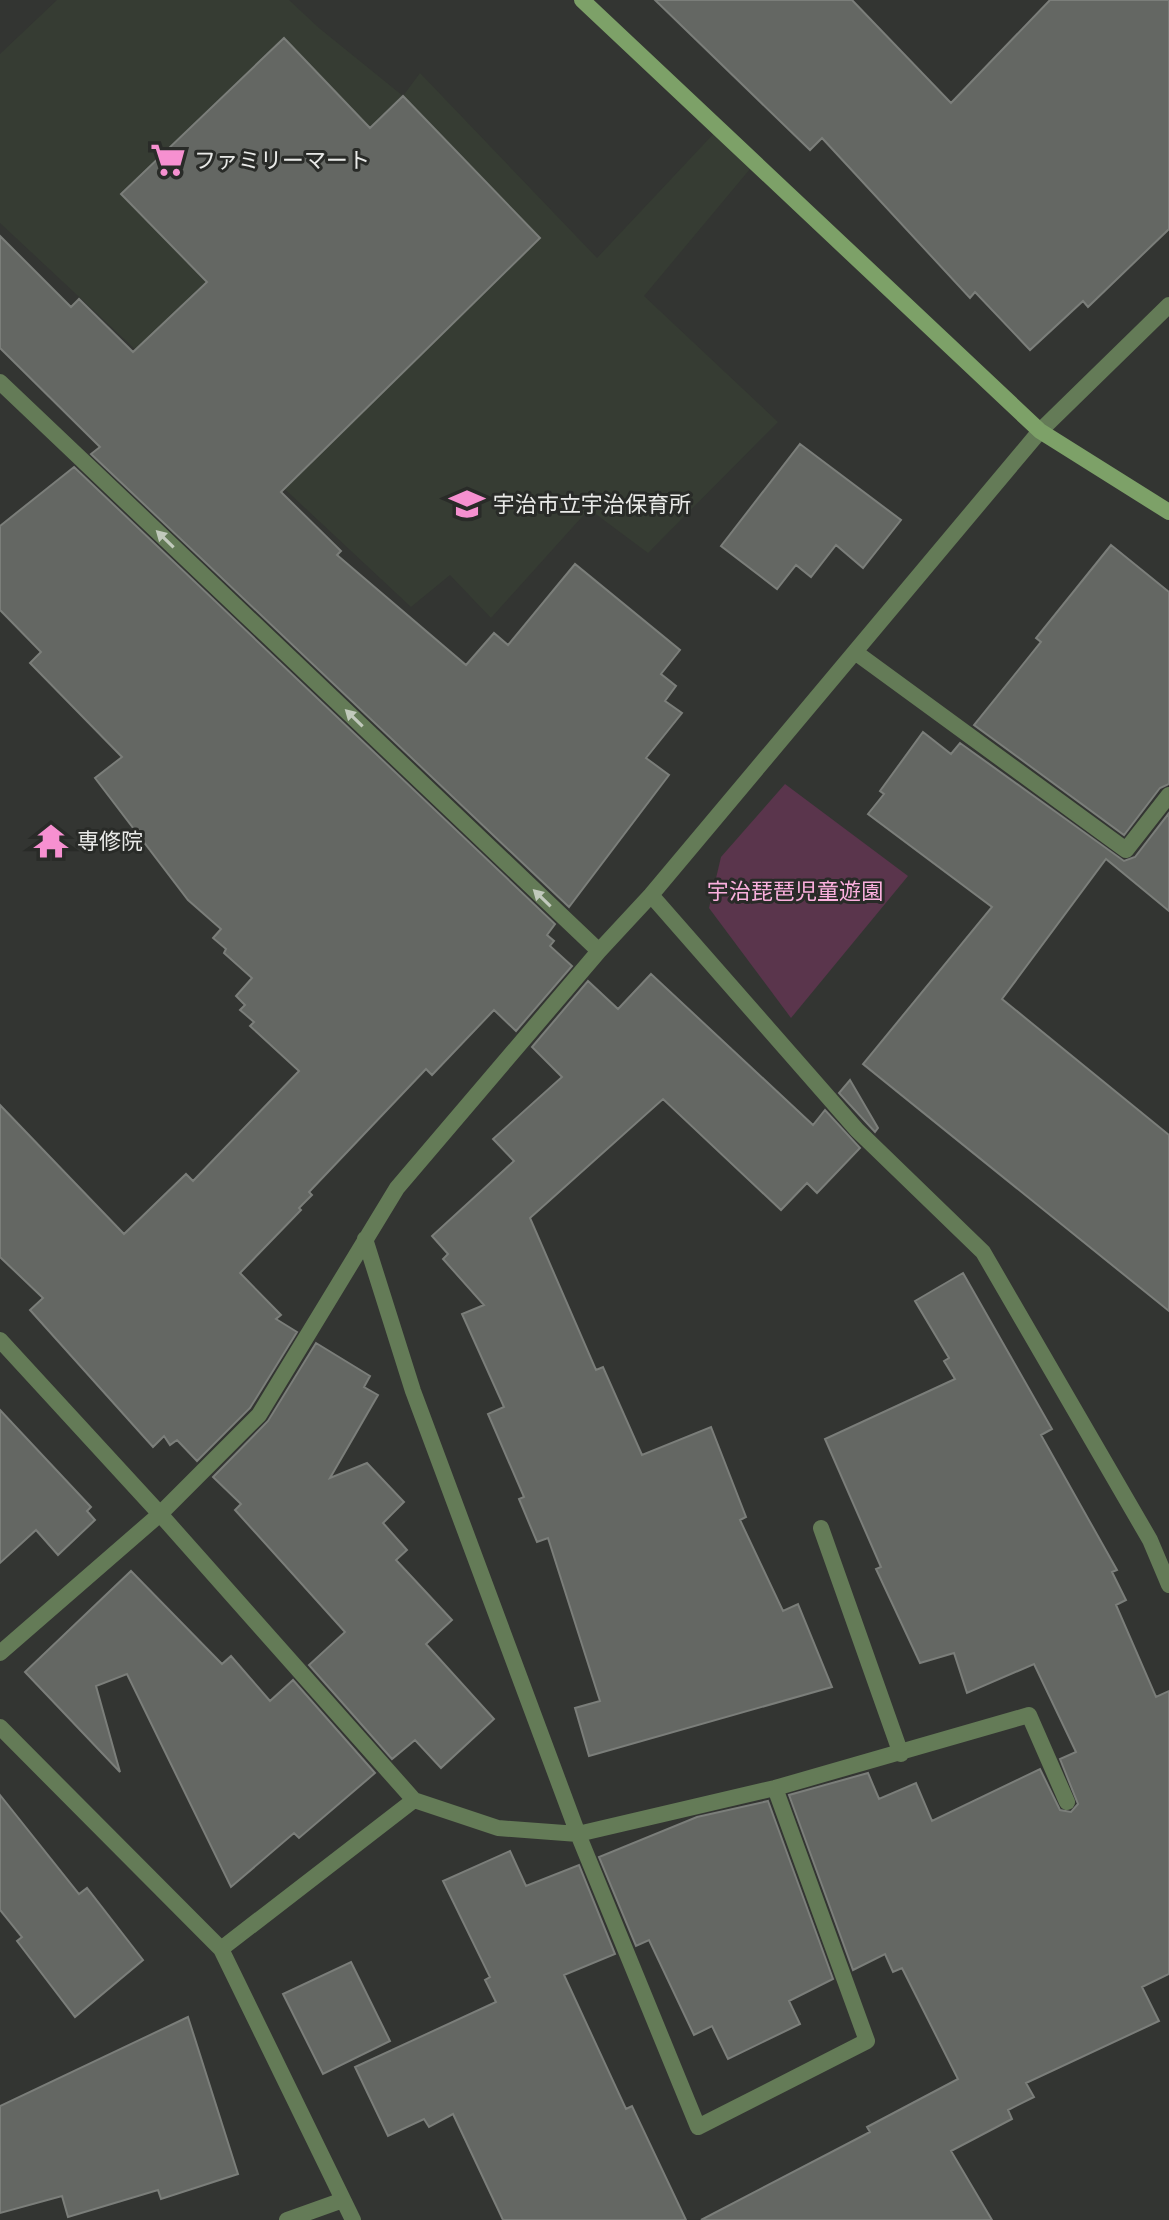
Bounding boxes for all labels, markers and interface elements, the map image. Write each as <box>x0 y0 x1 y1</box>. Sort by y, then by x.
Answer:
supermarket icon: ファミリーマート <box>149 141 187 179</box>
place label: ファミリーマート <box>194 147 370 173</box>
school or university icon: 宇治市立宇治保育所 <box>448 485 486 523</box>
place label: 宇治市立宇治保育所 <box>493 491 691 517</box>
one-way arrow <box>156 530 175 548</box>
one-way arrow <box>345 710 364 728</box>
temple icon: 専修院 <box>32 822 70 860</box>
place label: 専修院 <box>77 828 143 854</box>
park label: 宇治琵琶児童遊園 <box>707 878 883 904</box>
one-way arrow <box>533 889 552 907</box>

